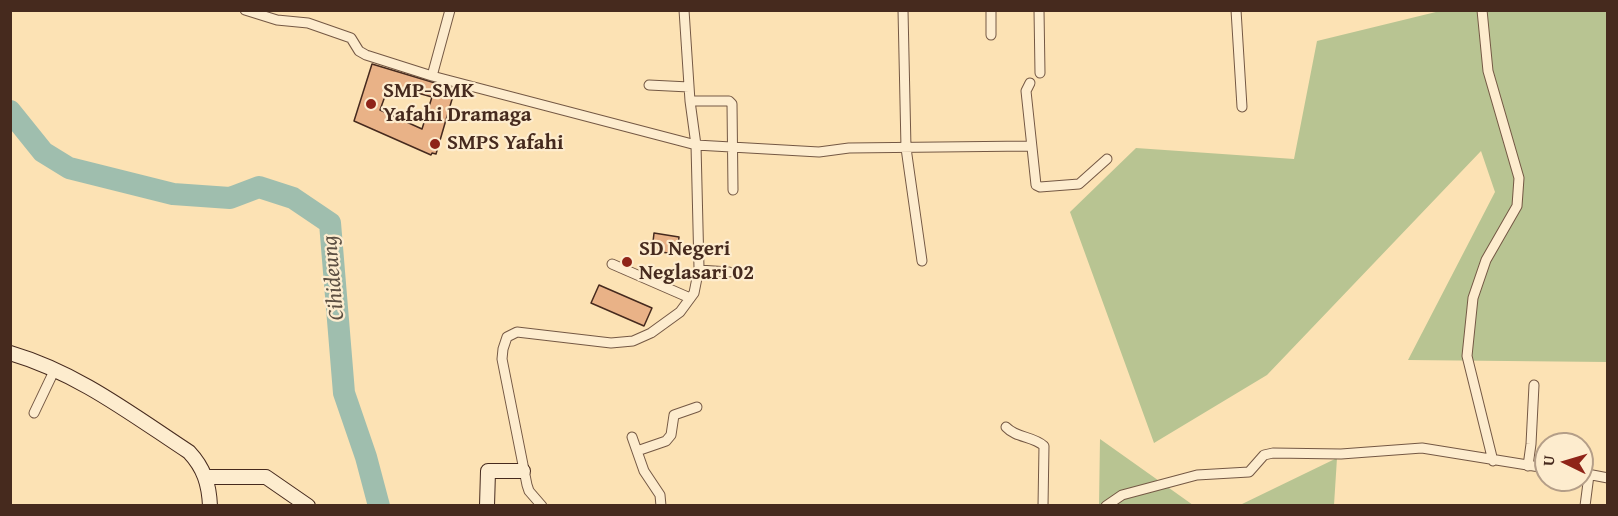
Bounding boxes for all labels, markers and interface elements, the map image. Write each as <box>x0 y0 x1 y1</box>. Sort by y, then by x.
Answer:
place label: SMP-SMK Yafahi Dramaga <box>383 79 532 129</box>
marker: SMP-SMK Yafahi Dramaga <box>364 97 378 111</box>
place label: SMPS Yafahi <box>447 131 563 157</box>
marker: SMPS Yafahi <box>428 137 442 151</box>
water label: Cihideung <box>317 235 351 321</box>
place label: SD Negeri Neglasari 02 <box>639 237 754 287</box>
marker: SD Negeri Neglasari 02 <box>620 255 634 269</box>
north arrow <box>1534 432 1594 492</box>
text: U <box>1536 454 1560 467</box>

